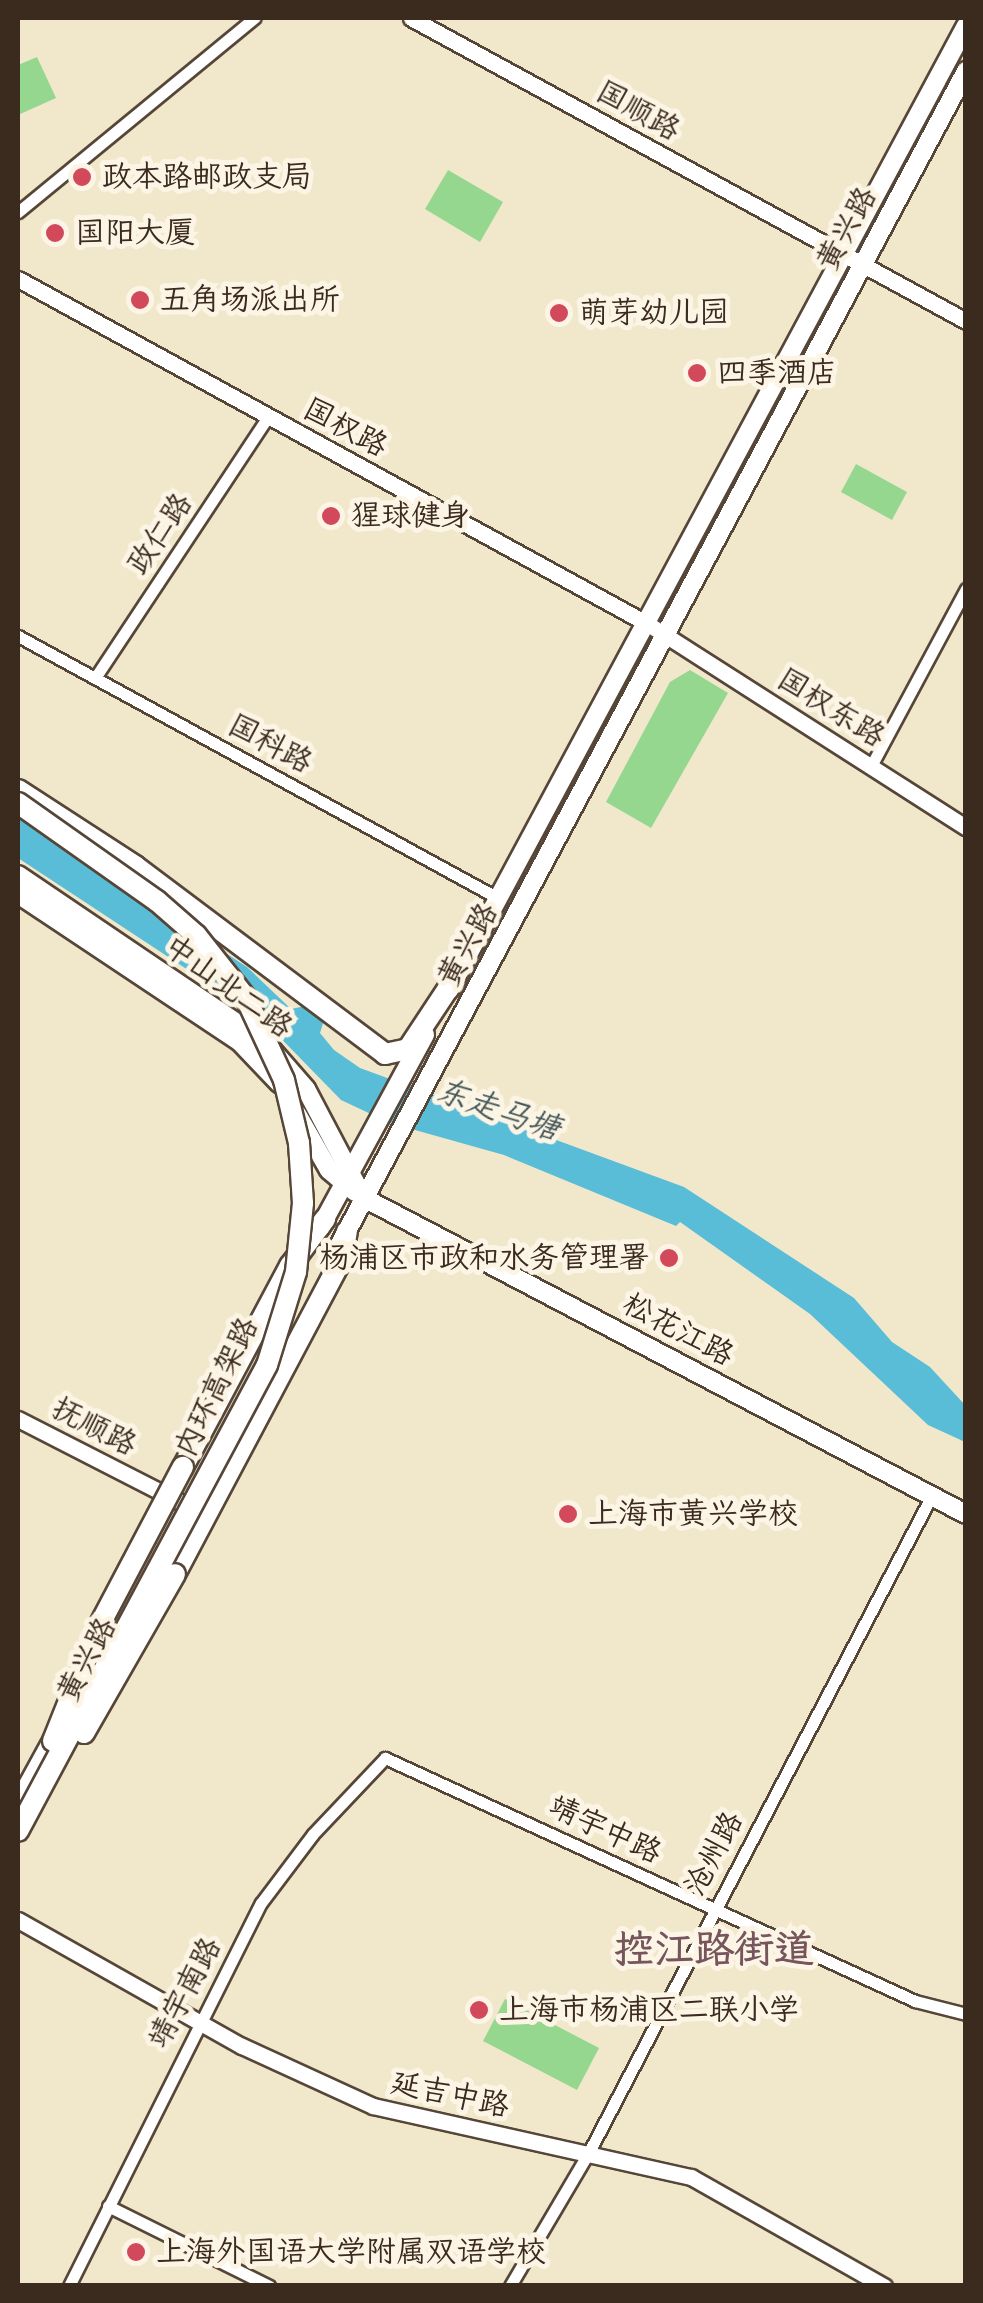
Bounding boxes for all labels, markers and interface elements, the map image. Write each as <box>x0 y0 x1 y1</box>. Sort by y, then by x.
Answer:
street label: 国顺路 <box>590 73 686 149</box>
place label: 政本路邮政支局 <box>102 159 312 195</box>
marker: 政本路邮政支局 <box>71 166 93 188</box>
street label: 黄兴路 <box>809 181 885 277</box>
place label: 国阳大厦 <box>75 215 195 251</box>
marker: 国阳大厦 <box>44 222 66 244</box>
place label: 五角场派出所 <box>160 282 340 318</box>
marker: 五角场派出所 <box>129 289 151 311</box>
place label: 萌芽幼儿园 <box>579 295 729 331</box>
marker: 萌芽幼儿园 <box>548 302 570 324</box>
place label: 四季酒店 <box>717 355 837 391</box>
marker: 四季酒店 <box>686 362 708 384</box>
street label: 国权路 <box>297 391 393 465</box>
street label: 政仁路 <box>120 487 200 581</box>
place label: 猩球健身 <box>351 498 471 534</box>
marker: 猩球健身 <box>320 505 342 527</box>
street label: 国权东路 <box>771 661 891 755</box>
street label: 国科路 <box>222 707 318 781</box>
street label: 黄兴路 <box>430 897 506 993</box>
street label: 中山北二路 <box>157 928 299 1046</box>
water label: 东走马塘 <box>431 1071 565 1149</box>
place label: 杨浦区市政和水务管理署 <box>319 1240 649 1276</box>
marker: 杨浦区市政和水务管理署 <box>658 1247 680 1269</box>
street label: 松花江路 <box>617 1286 739 1374</box>
street label: 内环高架路 <box>168 1312 266 1462</box>
street label: 抚顺路 <box>46 1391 142 1463</box>
place label: 上海市黄兴学校 <box>588 1496 798 1532</box>
marker: 上海市黄兴学校 <box>557 1503 579 1525</box>
street label: 黄兴路 <box>50 1612 124 1708</box>
street label: 靖宇中路 <box>543 1788 667 1872</box>
street label: 沧州路 <box>677 1806 751 1902</box>
district label: 控江路街道 <box>614 1926 814 1974</box>
street label: 靖宇南路 <box>141 1932 229 2054</box>
place label: 上海市杨浦区二联小学 <box>499 1992 799 2028</box>
marker: 上海市杨浦区二联小学 <box>468 1999 490 2021</box>
street label: 延吉中路 <box>388 2065 512 2125</box>
place label: 上海外国语大学附属双语学校 <box>156 2234 546 2270</box>
marker: 上海外国语大学附属双语学校 <box>125 2241 147 2263</box>

